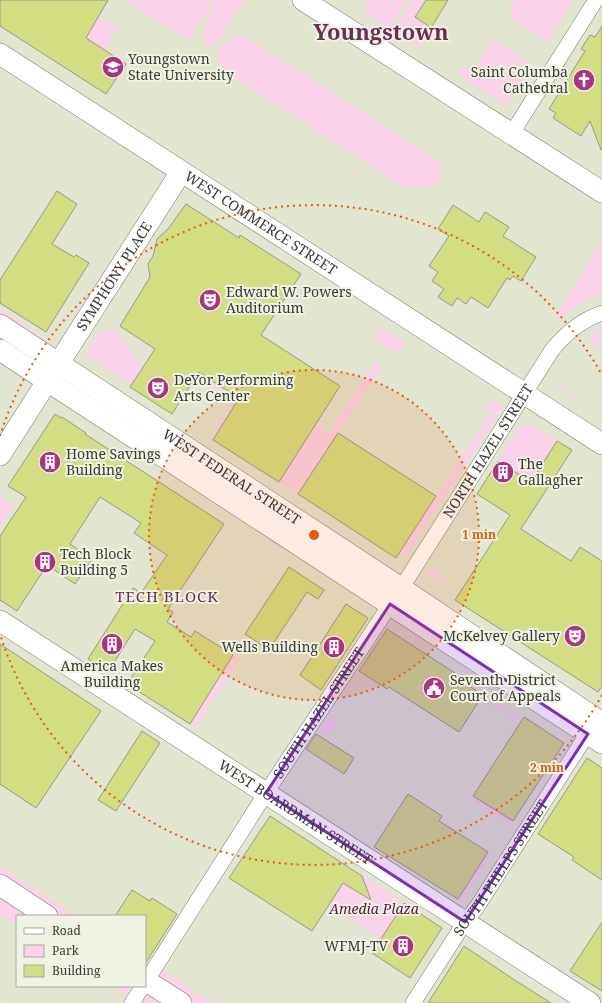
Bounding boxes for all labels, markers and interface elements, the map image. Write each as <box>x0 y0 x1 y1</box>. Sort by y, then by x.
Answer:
district label: Youngstown <box>313 16 449 46</box>
place label: Youngstown State University <box>127 49 234 84</box>
school or university icon: Youngstown State University <box>100 54 126 80</box>
place label: Saint Columba Cathedral <box>471 62 569 97</box>
church icon: Saint Columba Cathedral <box>571 67 597 93</box>
street label: WEST COMMERCE STREET <box>181 166 342 279</box>
street label: SYMPHONY PLACE <box>72 218 156 335</box>
place label: Edward W. Powers Auditorium <box>226 282 352 317</box>
theatre icon: Edward W. Powers Auditorium <box>197 287 223 313</box>
place label: DeYor Performing Arts Center <box>174 370 294 405</box>
theatre icon: DeYor Performing Arts Center <box>145 375 171 401</box>
street label: NORTH HAZEL STREET <box>438 380 537 521</box>
street label: WEST FEDERAL STREET <box>159 424 305 529</box>
place label: Home Savings Building <box>66 444 161 479</box>
building icon: Home Savings Building <box>37 449 63 475</box>
place label: The Gallagher <box>518 454 583 489</box>
building icon: The Gallagher <box>490 459 516 485</box>
text: 1 min <box>462 526 496 543</box>
centre of rings <box>307 528 321 542</box>
place label: Tech Block Building 5 <box>60 544 132 579</box>
building icon: Tech Block Building 5 <box>32 549 58 575</box>
district label: TECH BLOCK <box>115 586 219 606</box>
theatre icon: McKelvey Gallery <box>562 623 588 649</box>
place label: McKelvey Gallery <box>443 626 560 645</box>
building icon: America Makes Building <box>99 631 125 657</box>
building icon: Wells Building <box>321 634 347 660</box>
place label: Wells Building <box>222 637 318 656</box>
street label: SOUTH HAZEL STREET <box>268 643 369 782</box>
place label: America Makes Building <box>61 656 163 691</box>
place label: Seventh District Court of Appeals <box>450 670 561 705</box>
public building icon: Seventh District Court of Appeals <box>421 675 447 701</box>
street label: WEST BOARDMAN STREET <box>215 755 377 869</box>
text: 2 min <box>530 759 564 776</box>
street label: SOUTH PHELPS STREET <box>449 796 552 939</box>
park label: Amedia Plaza <box>328 899 420 918</box>
legend <box>16 915 146 987</box>
text: Road <box>52 922 82 939</box>
building icon: WFMJ-TV <box>390 933 416 959</box>
place label: WFMJ-TV <box>325 936 389 955</box>
text: Park <box>52 942 80 959</box>
text: Building <box>52 962 101 979</box>

